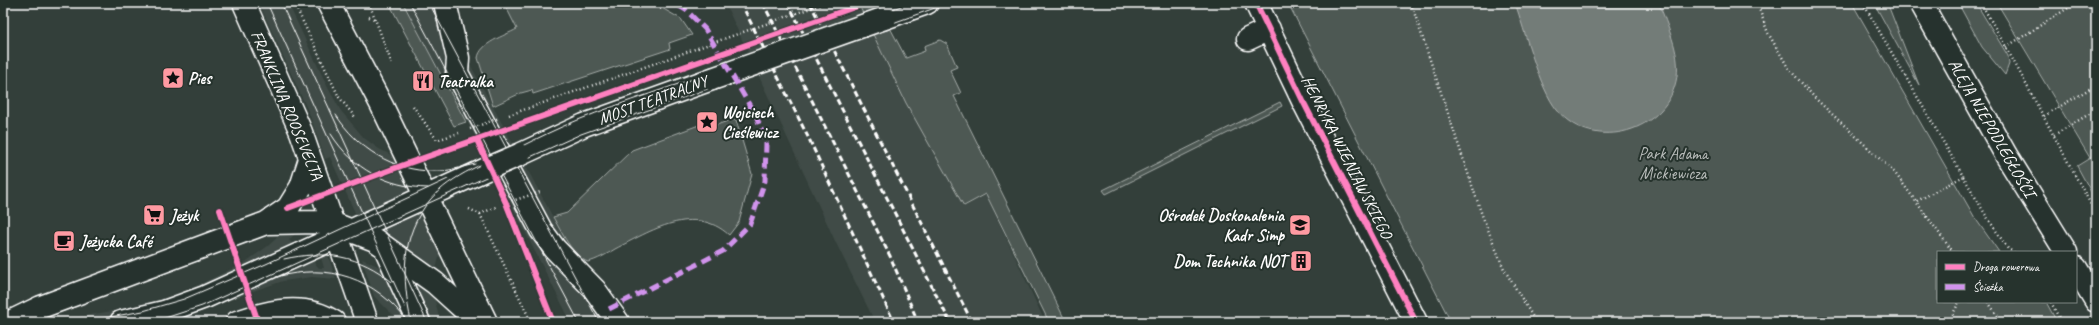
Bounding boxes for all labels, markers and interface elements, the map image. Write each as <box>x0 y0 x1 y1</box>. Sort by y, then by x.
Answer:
street label: FRANKLINA ROOSEVELTA <box>246 27 328 183</box>
street label: ALEJA NIEPODLEGŁOŚCI <box>1944 55 2043 205</box>
place icon: Pies <box>160 65 186 91</box>
place label: Pies <box>188 68 213 89</box>
restaurant icon: Teatralka <box>410 68 436 94</box>
street label: MOST TEATRALNY <box>595 70 713 130</box>
place label: Teatralka <box>438 71 494 92</box>
street label: HENRYKA WIENIAWSKIEGO <box>1297 72 1398 243</box>
place label: Wojciech Cieślewicz <box>722 102 779 143</box>
place icon: Wojciech Cieślewicz <box>694 109 720 135</box>
park label: Park Adama Mickiewicza <box>1638 143 1710 184</box>
supermarket icon: Jeżyk <box>141 202 167 228</box>
place label: Jeżyk <box>169 205 200 226</box>
place label: Ośrodek Doskonalenia Kadr Simp <box>1158 205 1286 246</box>
school or university icon: Ośrodek Doskonalenia Kadr Simp <box>1287 212 1313 238</box>
cafe icon: Jeżycka Café <box>51 228 77 254</box>
place label: Jeżycka Café <box>79 231 154 252</box>
building icon: Dom Technika NOT <box>1288 248 1314 274</box>
place label: Dom Technika NOT <box>1174 251 1290 272</box>
legend <box>1937 251 2077 303</box>
text: Droga rowerowa <box>1973 259 2040 275</box>
text: Ścieżka <box>1973 279 2003 295</box>

